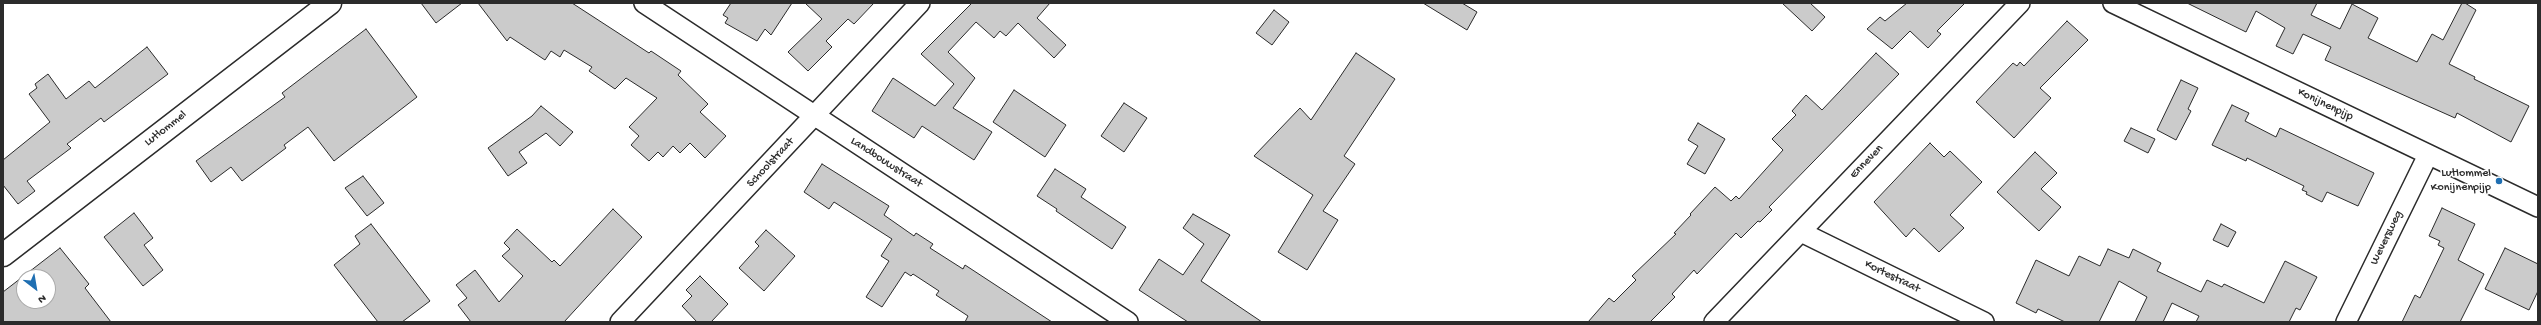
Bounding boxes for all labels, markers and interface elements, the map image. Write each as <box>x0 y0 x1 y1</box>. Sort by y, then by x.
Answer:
street label: Konijnenpijp <box>2295 85 2355 125</box>
street label: Lutlommel <box>142 108 190 150</box>
street label: Landbouwstraat <box>847 134 925 192</box>
street label: Schoolstraat <box>744 135 798 191</box>
street label: Enneven <box>1847 142 1887 182</box>
place label: Lutlommel Konijnenpijp <box>2431 167 2491 195</box>
marker: Lutlommel Konijnenpijp <box>2494 176 2504 186</box>
street label: Weversweg <box>2368 208 2406 268</box>
street label: Kortestraat <box>1862 257 1922 297</box>
north arrow <box>16 269 56 309</box>
text: N <box>35 291 48 305</box>

